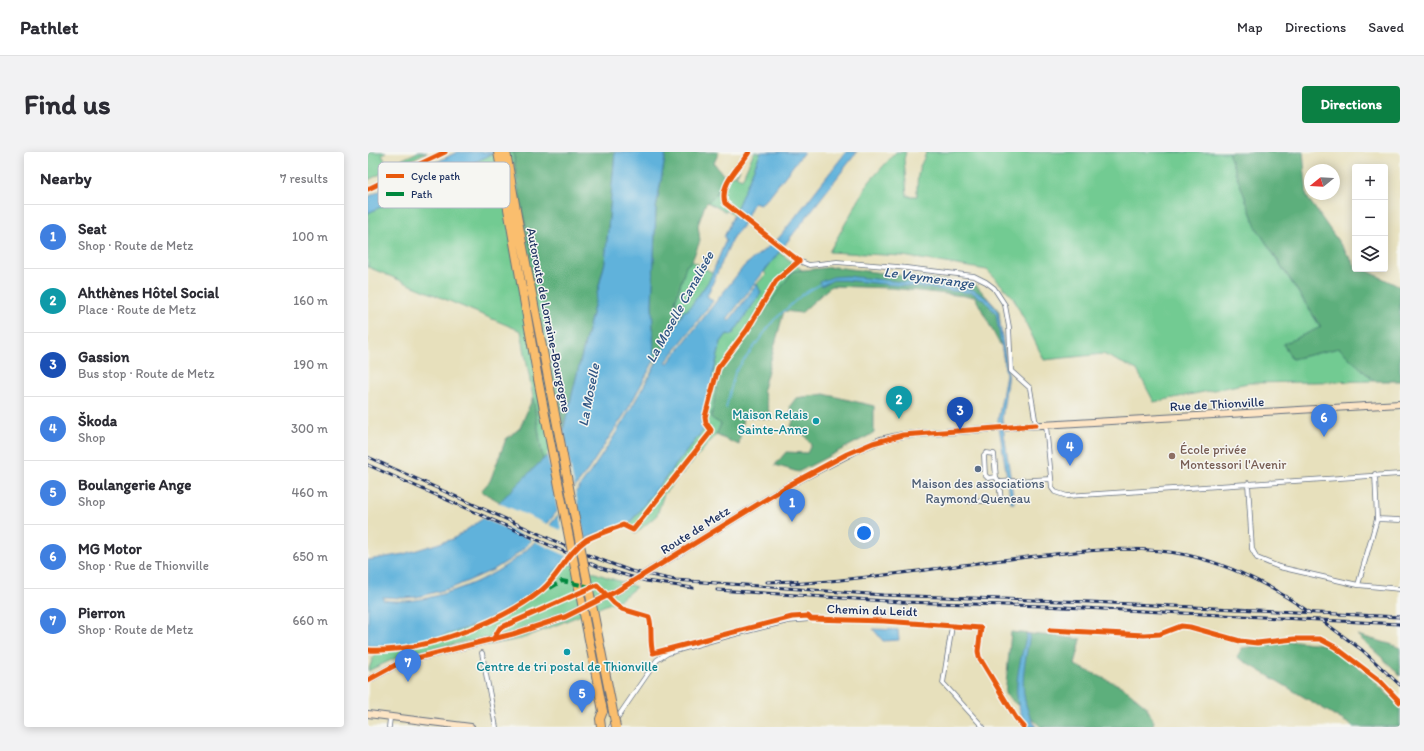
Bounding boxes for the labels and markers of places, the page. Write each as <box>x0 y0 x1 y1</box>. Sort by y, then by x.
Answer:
pin: 2 <box>886 386 912 419</box>
pin: 3 <box>947 397 973 430</box>
pin: 6 <box>1311 404 1337 437</box>
place label: Maison Relais Sainte-Anne <box>732 407 808 437</box>
marker: Maison Relais Sainte-Anne <box>811 416 821 426</box>
pin: 4 <box>1057 433 1083 466</box>
place label: École privée Montessori l'Avenir <box>1180 442 1287 472</box>
marker: École privée Montessori l'Avenir <box>1167 451 1177 461</box>
marker: Maison des associations Raymond Queneau <box>973 464 983 474</box>
place label: Maison des associations Raymond Queneau <box>912 476 1045 506</box>
pin: 1 <box>779 489 805 522</box>
marker: Centre de tri postal de Thionville <box>562 647 572 657</box>
pin: 7 <box>395 649 421 682</box>
place label: Centre de tri postal de Thionville <box>476 659 658 674</box>
pin: 5 <box>569 680 595 713</box>

